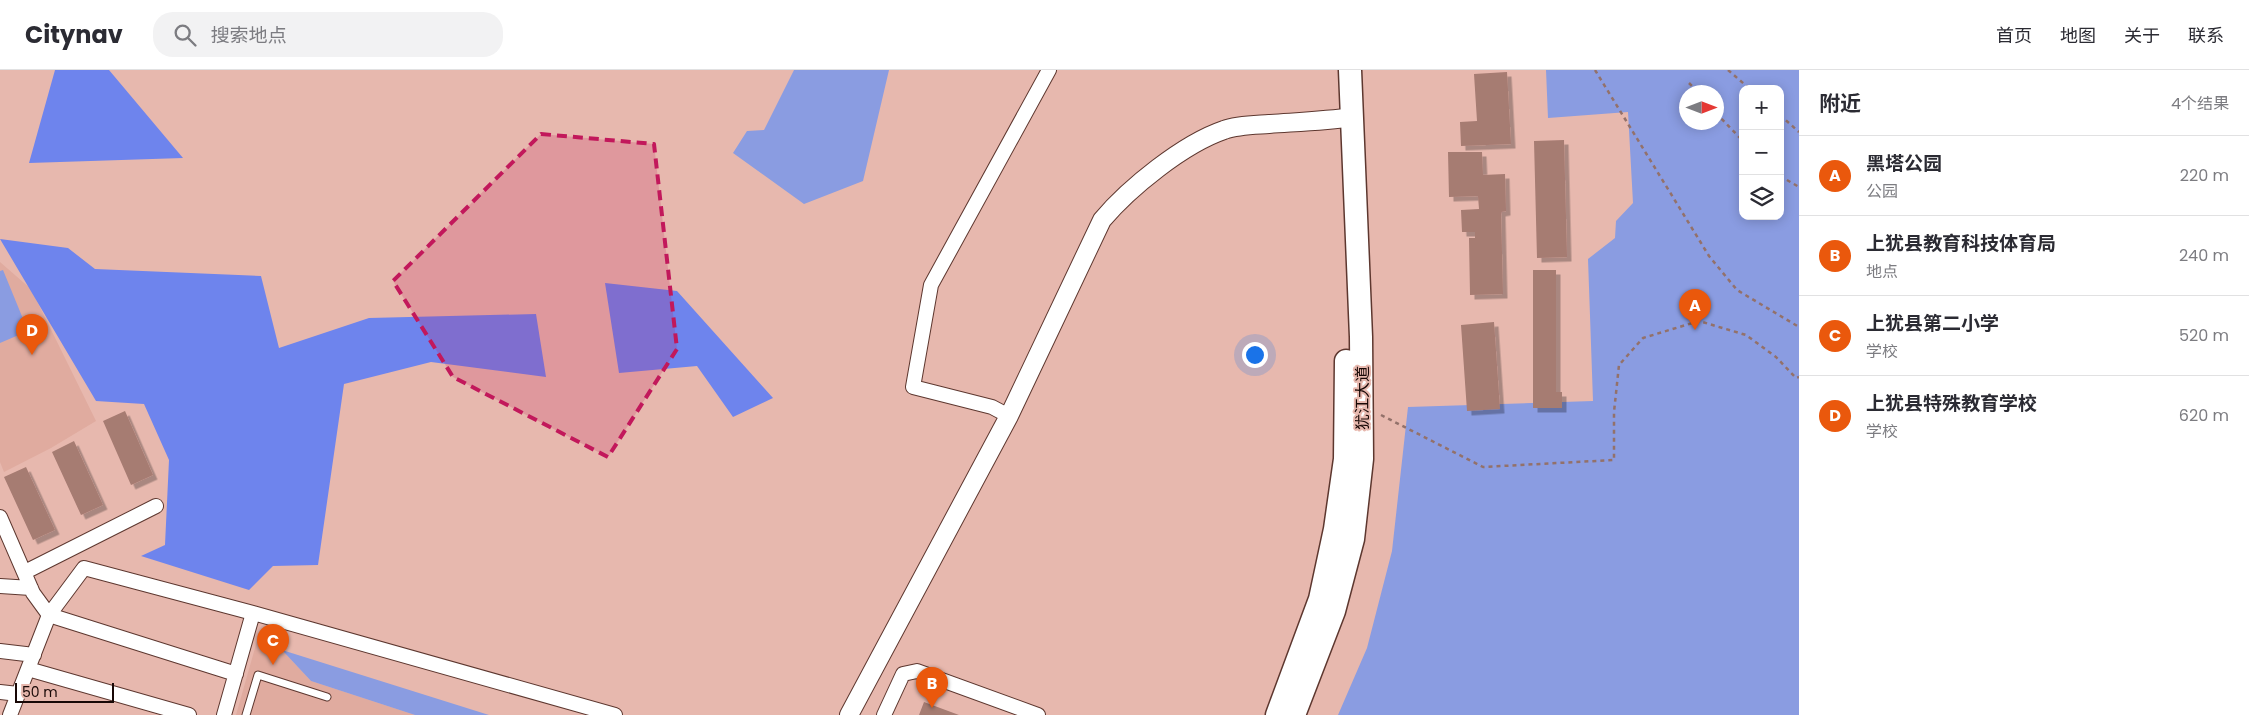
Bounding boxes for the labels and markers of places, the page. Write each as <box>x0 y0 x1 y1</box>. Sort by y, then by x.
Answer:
pin: A <box>1679 289 1711 330</box>
pin: D <box>16 314 48 355</box>
pin: C <box>257 624 289 665</box>
pin: B <box>916 667 948 708</box>

